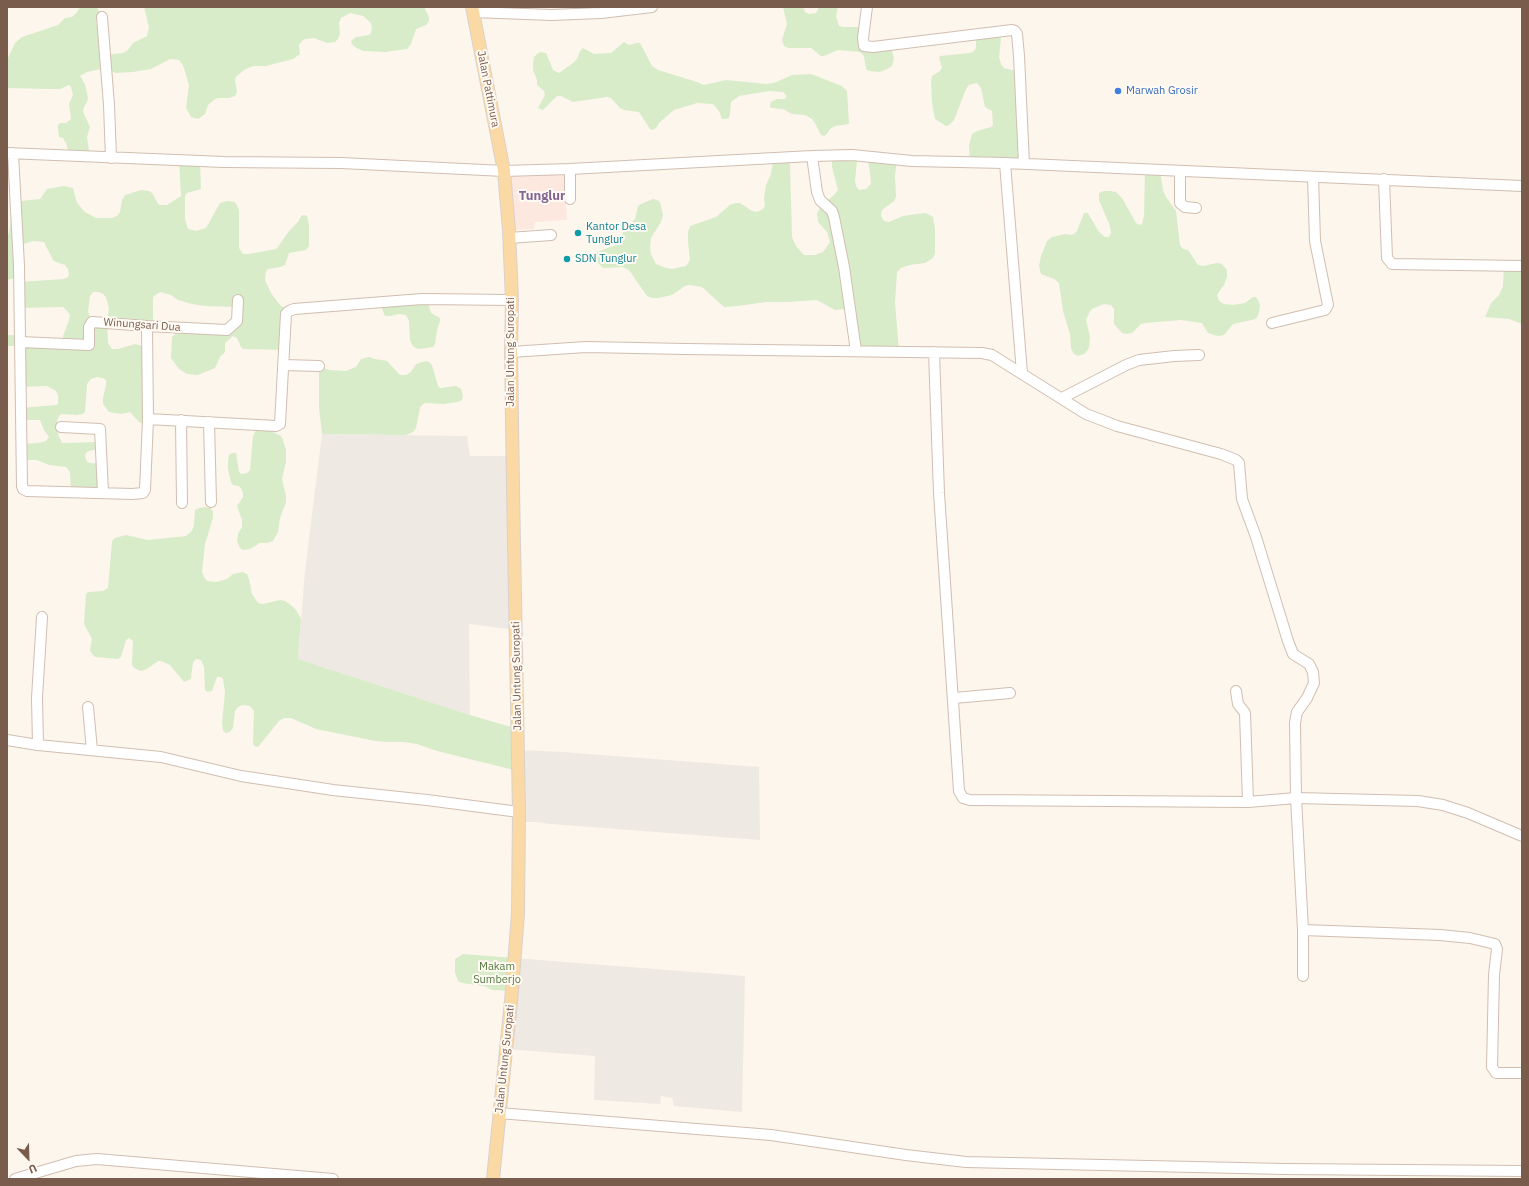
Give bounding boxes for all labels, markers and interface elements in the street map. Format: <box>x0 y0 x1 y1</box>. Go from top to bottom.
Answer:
street label: Jalan Pattimura <box>474 50 502 128</box>
place label: Marwah Grosir <box>1126 84 1198 98</box>
marker: Marwah Grosir <box>1113 86 1123 96</box>
district label: Tunglur <box>519 188 565 204</box>
place label: Kantor Desa Tunglur <box>586 220 646 246</box>
marker: Kantor Desa Tunglur <box>573 228 583 238</box>
place label: SDN Tunglur <box>575 252 636 266</box>
marker: SDN Tunglur <box>562 254 572 264</box>
street label: Jalan Untung Suropati <box>504 297 518 407</box>
street label: Winungsari Dua <box>103 316 181 334</box>
street label: Jalan Untung Suropati <box>509 621 525 731</box>
park label: Makam Sumberjo <box>473 960 521 986</box>
street label: Jalan Untung Suropati <box>493 1004 517 1114</box>
north arrow <box>8 1138 48 1178</box>
text: U <box>26 1161 39 1177</box>

